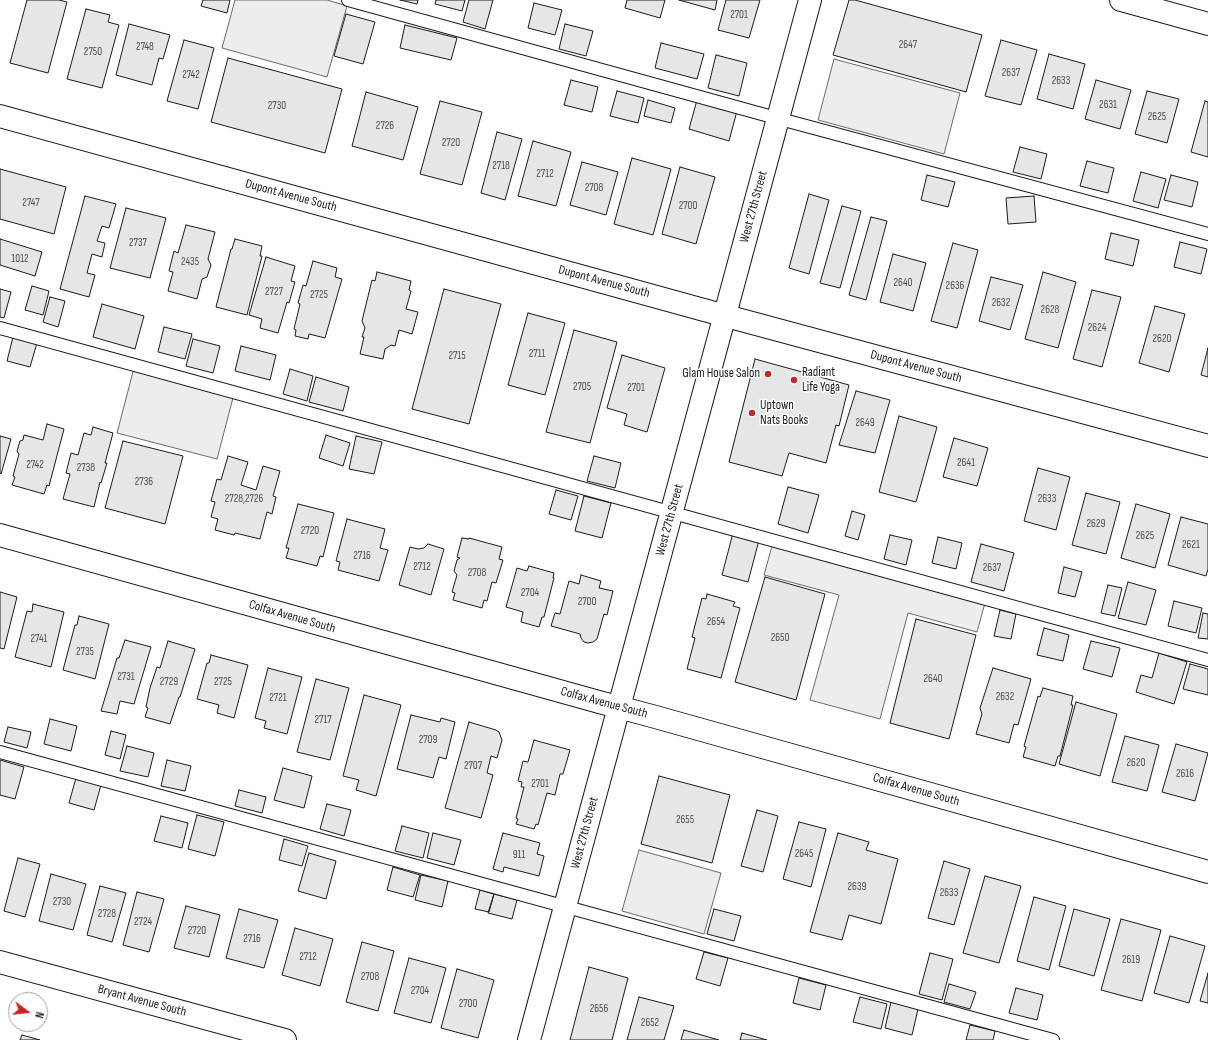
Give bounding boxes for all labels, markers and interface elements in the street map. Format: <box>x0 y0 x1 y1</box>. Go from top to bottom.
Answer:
house number: 2701 <box>730 8 748 22</box>
house number: 2647 <box>899 38 917 52</box>
house number: 2748 <box>136 40 154 54</box>
house number: 2750 <box>84 45 102 59</box>
house number: 2637 <box>1002 66 1020 80</box>
house number: 2742 <box>182 68 200 82</box>
house number: 2633 <box>1052 74 1070 88</box>
house number: 2631 <box>1099 98 1117 112</box>
house number: 2730 <box>268 99 286 113</box>
house number: 2625 <box>1148 110 1166 124</box>
house number: 2726 <box>376 119 394 133</box>
house number: 2720 <box>442 136 460 150</box>
house number: 2718 <box>492 159 510 173</box>
house number: 2712 <box>536 167 554 181</box>
street label: West 27th Street <box>737 169 771 245</box>
street label: Dupont Avenue South <box>244 176 338 216</box>
house number: 2708 <box>585 181 603 195</box>
house number: 2747 <box>22 196 40 210</box>
house number: 2700 <box>679 199 697 213</box>
house number: 2737 <box>129 236 147 250</box>
house number: 1012 <box>11 252 29 266</box>
house number: 2435 <box>181 255 199 269</box>
street label: Dupont Avenue South <box>557 262 651 302</box>
house number: 2640 <box>893 276 913 290</box>
house number: 2636 <box>946 279 964 293</box>
house number: 2727 <box>265 285 283 299</box>
house number: 2725 <box>310 288 328 302</box>
house number: 2632 <box>992 296 1010 310</box>
house number: 2628 <box>1041 303 1059 317</box>
house number: 2624 <box>1088 321 1106 335</box>
house number: 2620 <box>1153 332 1171 346</box>
house number: 2711 <box>529 347 545 361</box>
street label: Dupont Avenue South <box>869 347 963 387</box>
house number: 2715 <box>448 349 466 363</box>
place label: Radiant Life Yoga <box>802 365 840 396</box>
place label: Glam House Salon <box>682 366 760 382</box>
marker: Glam House Salon <box>763 369 773 379</box>
marker: Radiant Life Yoga <box>789 375 799 385</box>
house number: 2705 <box>573 380 591 394</box>
house number: 2701 <box>627 381 645 395</box>
place label: Uptown Nats Books <box>760 398 808 429</box>
marker: Uptown Nats Books <box>747 408 757 418</box>
house number: 2649 <box>855 416 875 430</box>
house number: 2641 <box>957 456 975 470</box>
house number: 2742 <box>26 458 44 472</box>
house number: 2738 <box>77 461 95 475</box>
house number: 2736 <box>135 475 153 489</box>
street label: West 27th Street <box>653 482 687 558</box>
house number: 2728,2726 <box>225 492 263 506</box>
house number: 2633 <box>1038 492 1056 506</box>
house number: 2629 <box>1087 517 1105 531</box>
house number: 2720 <box>301 524 319 538</box>
house number: 2625 <box>1136 529 1154 543</box>
house number: 2621 <box>1182 538 1200 552</box>
house number: 2716 <box>353 549 371 563</box>
house number: 2712 <box>413 560 431 574</box>
house number: 2637 <box>983 561 1001 575</box>
house number: 2708 <box>468 566 486 580</box>
house number: 2704 <box>521 586 539 600</box>
house number: 2700 <box>578 595 596 609</box>
street label: Colfax Avenue South <box>247 597 337 637</box>
house number: 2654 <box>707 615 725 629</box>
house number: 2650 <box>771 631 789 645</box>
house number: 2741 <box>31 632 47 646</box>
house number: 2735 <box>76 645 94 659</box>
house number: 2731 <box>117 670 135 684</box>
house number: 2640 <box>923 672 943 686</box>
house number: 2729 <box>160 675 178 689</box>
house number: 2725 <box>214 675 232 689</box>
street label: Colfax Avenue South <box>559 684 649 722</box>
house number: 2632 <box>996 690 1014 704</box>
house number: 2721 <box>269 691 287 705</box>
house number: 2717 <box>314 713 332 727</box>
house number: 2709 <box>419 733 437 747</box>
house number: 2620 <box>1127 756 1145 770</box>
house number: 2707 <box>464 759 482 773</box>
house number: 2616 <box>1176 767 1194 781</box>
street label: Colfax Avenue South <box>871 770 961 810</box>
house number: 2701 <box>531 777 549 791</box>
street label: West 27th Street <box>568 795 602 871</box>
house number: 2655 <box>676 813 694 827</box>
house number: 2645 <box>795 847 813 861</box>
house number: 911 <box>513 848 525 862</box>
house number: 2639 <box>848 880 866 894</box>
house number: 2633 <box>940 886 958 900</box>
house number: 2730 <box>53 895 71 909</box>
house number: 2728 <box>98 907 116 921</box>
house number: 2724 <box>134 915 152 929</box>
house number: 2720 <box>188 924 206 938</box>
house number: 2716 <box>243 932 261 946</box>
house number: 2712 <box>299 950 317 964</box>
house number: 2619 <box>1122 953 1140 967</box>
house number: 2708 <box>361 970 379 984</box>
street label: Bryant Avenue South <box>96 982 188 1020</box>
house number: 2704 <box>411 984 429 998</box>
north arrow <box>8 992 48 1032</box>
house number: 2700 <box>459 997 477 1011</box>
house number: 2656 <box>590 1002 608 1016</box>
text: N <box>32 1010 46 1019</box>
house number: 2652 <box>641 1016 659 1030</box>

